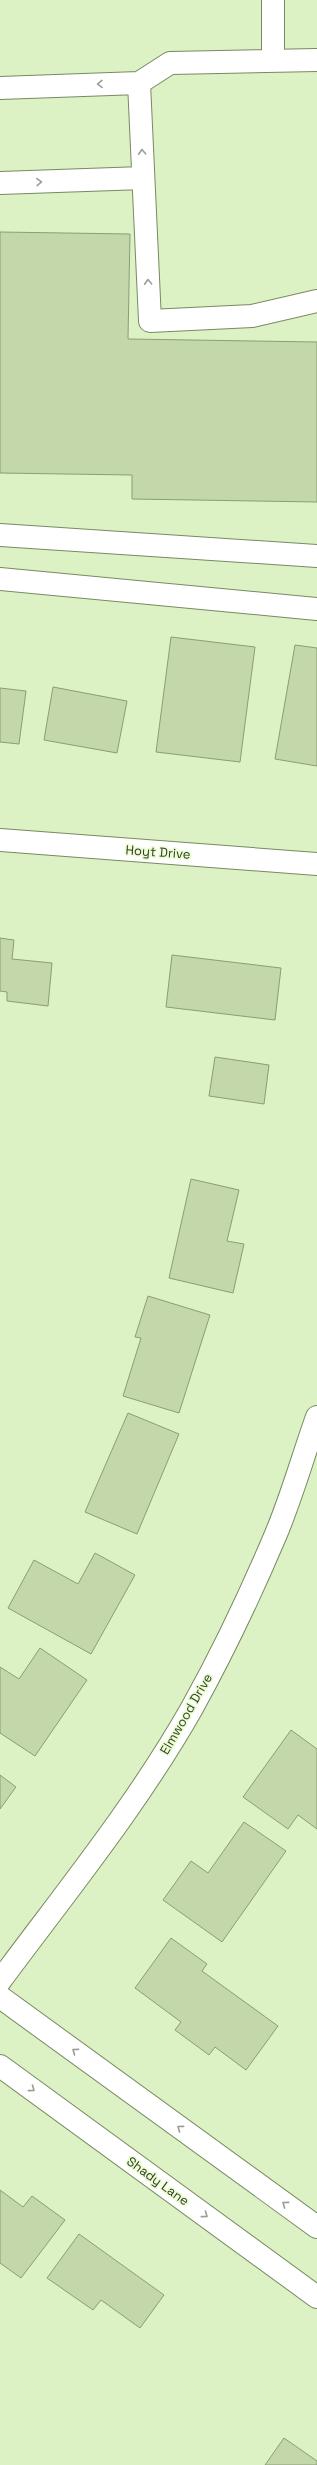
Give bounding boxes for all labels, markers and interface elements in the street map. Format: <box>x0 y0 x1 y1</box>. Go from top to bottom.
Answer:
one-way arrow <box>97 80 103 89</box>
one-way arrow <box>138 149 146 155</box>
one-way arrow <box>36 178 42 186</box>
one-way arrow <box>144 279 152 285</box>
street label: Hoyt Drive <box>125 841 191 863</box>
street label: Elmwood Drive <box>156 1670 216 1758</box>
one-way arrow <box>72 2048 79 2056</box>
one-way arrow <box>27 2084 34 2091</box>
one-way arrow <box>178 2125 185 2132</box>
street label: Shady Lane <box>123 2153 193 2209</box>
one-way arrow <box>283 2202 290 2209</box>
one-way arrow <box>200 2210 207 2217</box>

